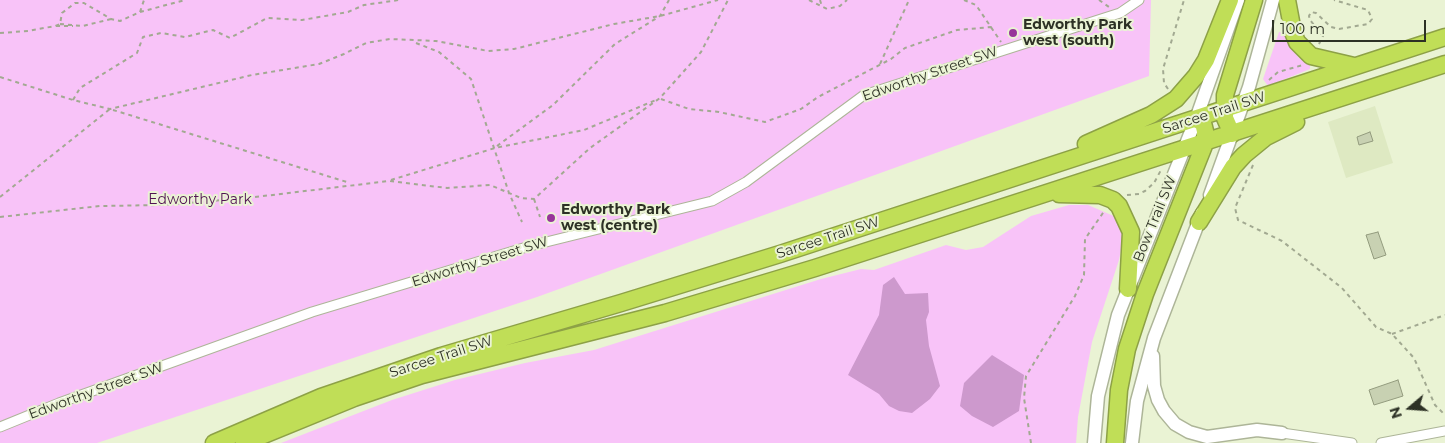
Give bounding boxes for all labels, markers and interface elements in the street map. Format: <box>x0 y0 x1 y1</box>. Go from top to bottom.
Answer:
scale bar <box>1275 10 1429 42</box>
place label: Edworthy Park west (south) <box>1023 17 1132 49</box>
text: 100 m <box>1280 19 1325 38</box>
marker: Edworthy Park west (south) <box>1007 27 1019 39</box>
street label: Edworthy Street SW <box>860 43 1000 105</box>
street label: Sarcee Trail SW <box>1160 88 1268 138</box>
street label: Bow Trail SW <box>1130 173 1180 265</box>
park label: Edworthy Park <box>148 192 252 208</box>
place label: Edworthy Park west (centre) <box>561 202 670 234</box>
marker: Edworthy Park west (centre) <box>545 212 557 224</box>
street label: Sarcee Trail SW <box>774 213 882 263</box>
street label: Edworthy Street SW <box>410 233 550 291</box>
street label: Sarcee Trail SW <box>387 332 495 382</box>
street label: Edworthy Street SW <box>27 359 165 423</box>
north arrow <box>1385 383 1435 433</box>
text: N <box>1385 404 1406 421</box>

